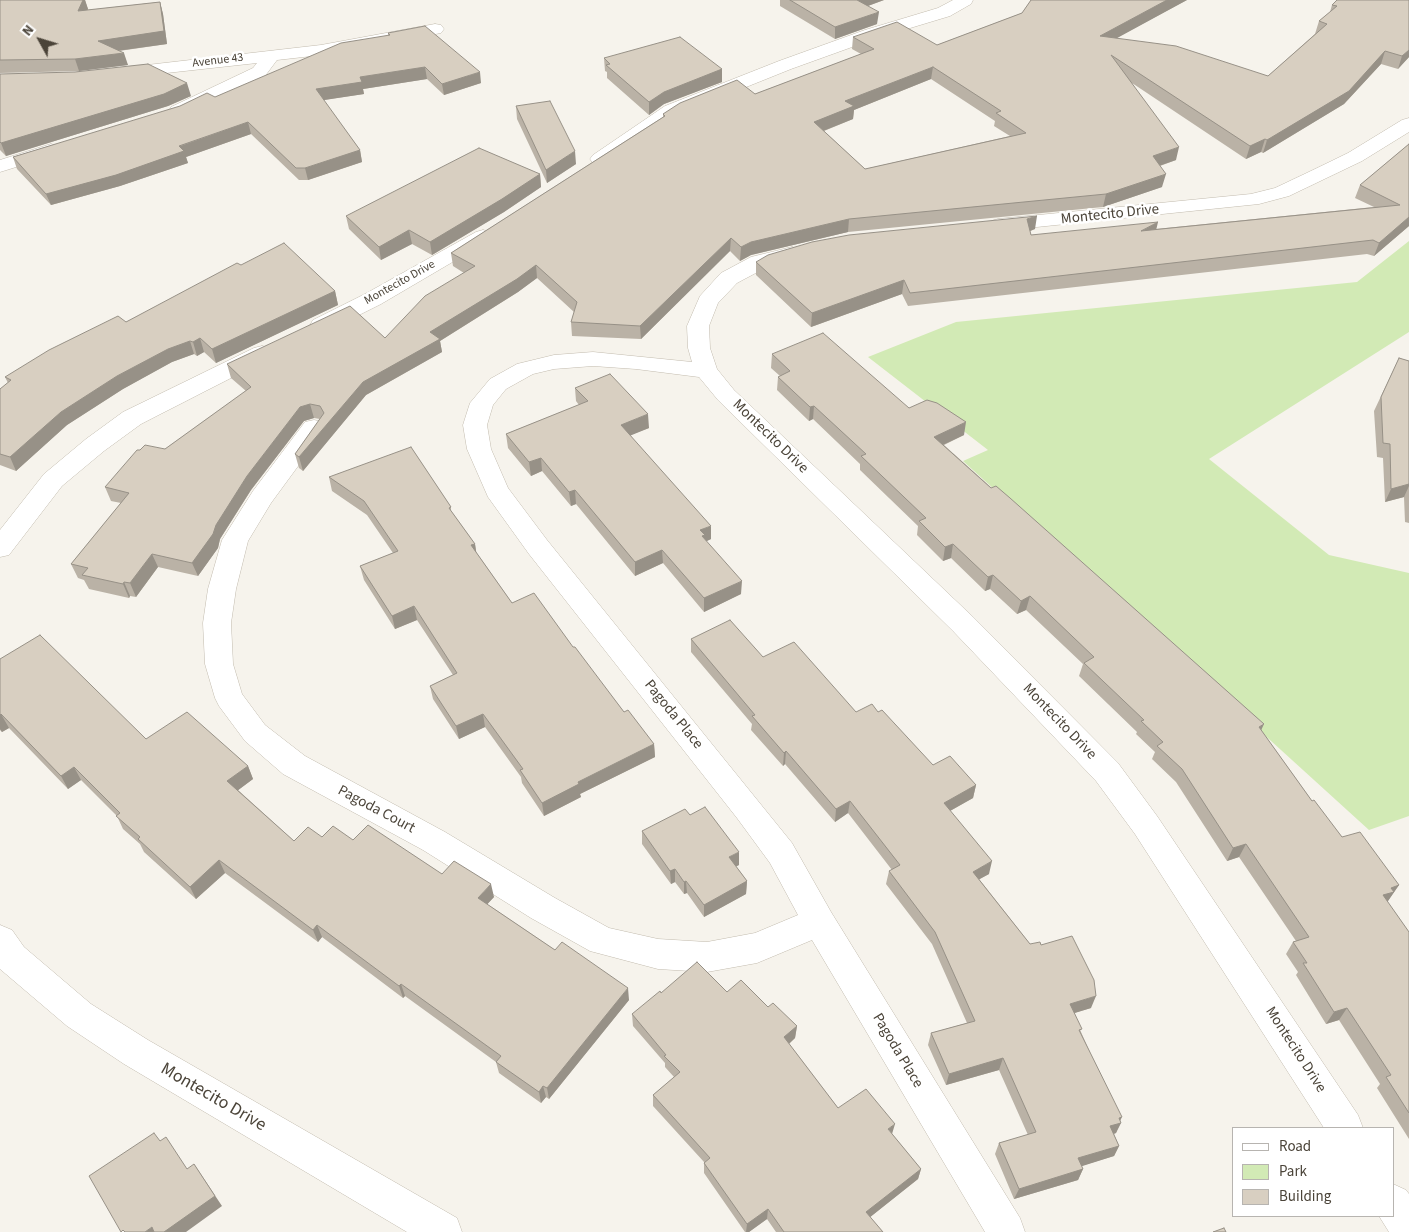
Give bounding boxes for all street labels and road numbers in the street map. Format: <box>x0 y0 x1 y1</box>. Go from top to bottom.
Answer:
street label: Avenue 43 <box>192 51 244 71</box>
street label: Montecito Drive <box>1060 201 1160 229</box>
street label: Montecito Drive <box>362 258 438 308</box>
street label: Montecito Drive <box>728 396 812 478</box>
street label: Pagoda Place <box>640 677 706 753</box>
street label: Montecito Drive <box>1018 680 1100 764</box>
street label: Pagoda Court <box>334 782 418 838</box>
street label: Montecito Drive <box>1261 1004 1329 1096</box>
street label: Pagoda Place <box>868 1011 926 1091</box>
street label: Montecito Drive <box>156 1059 270 1137</box>

